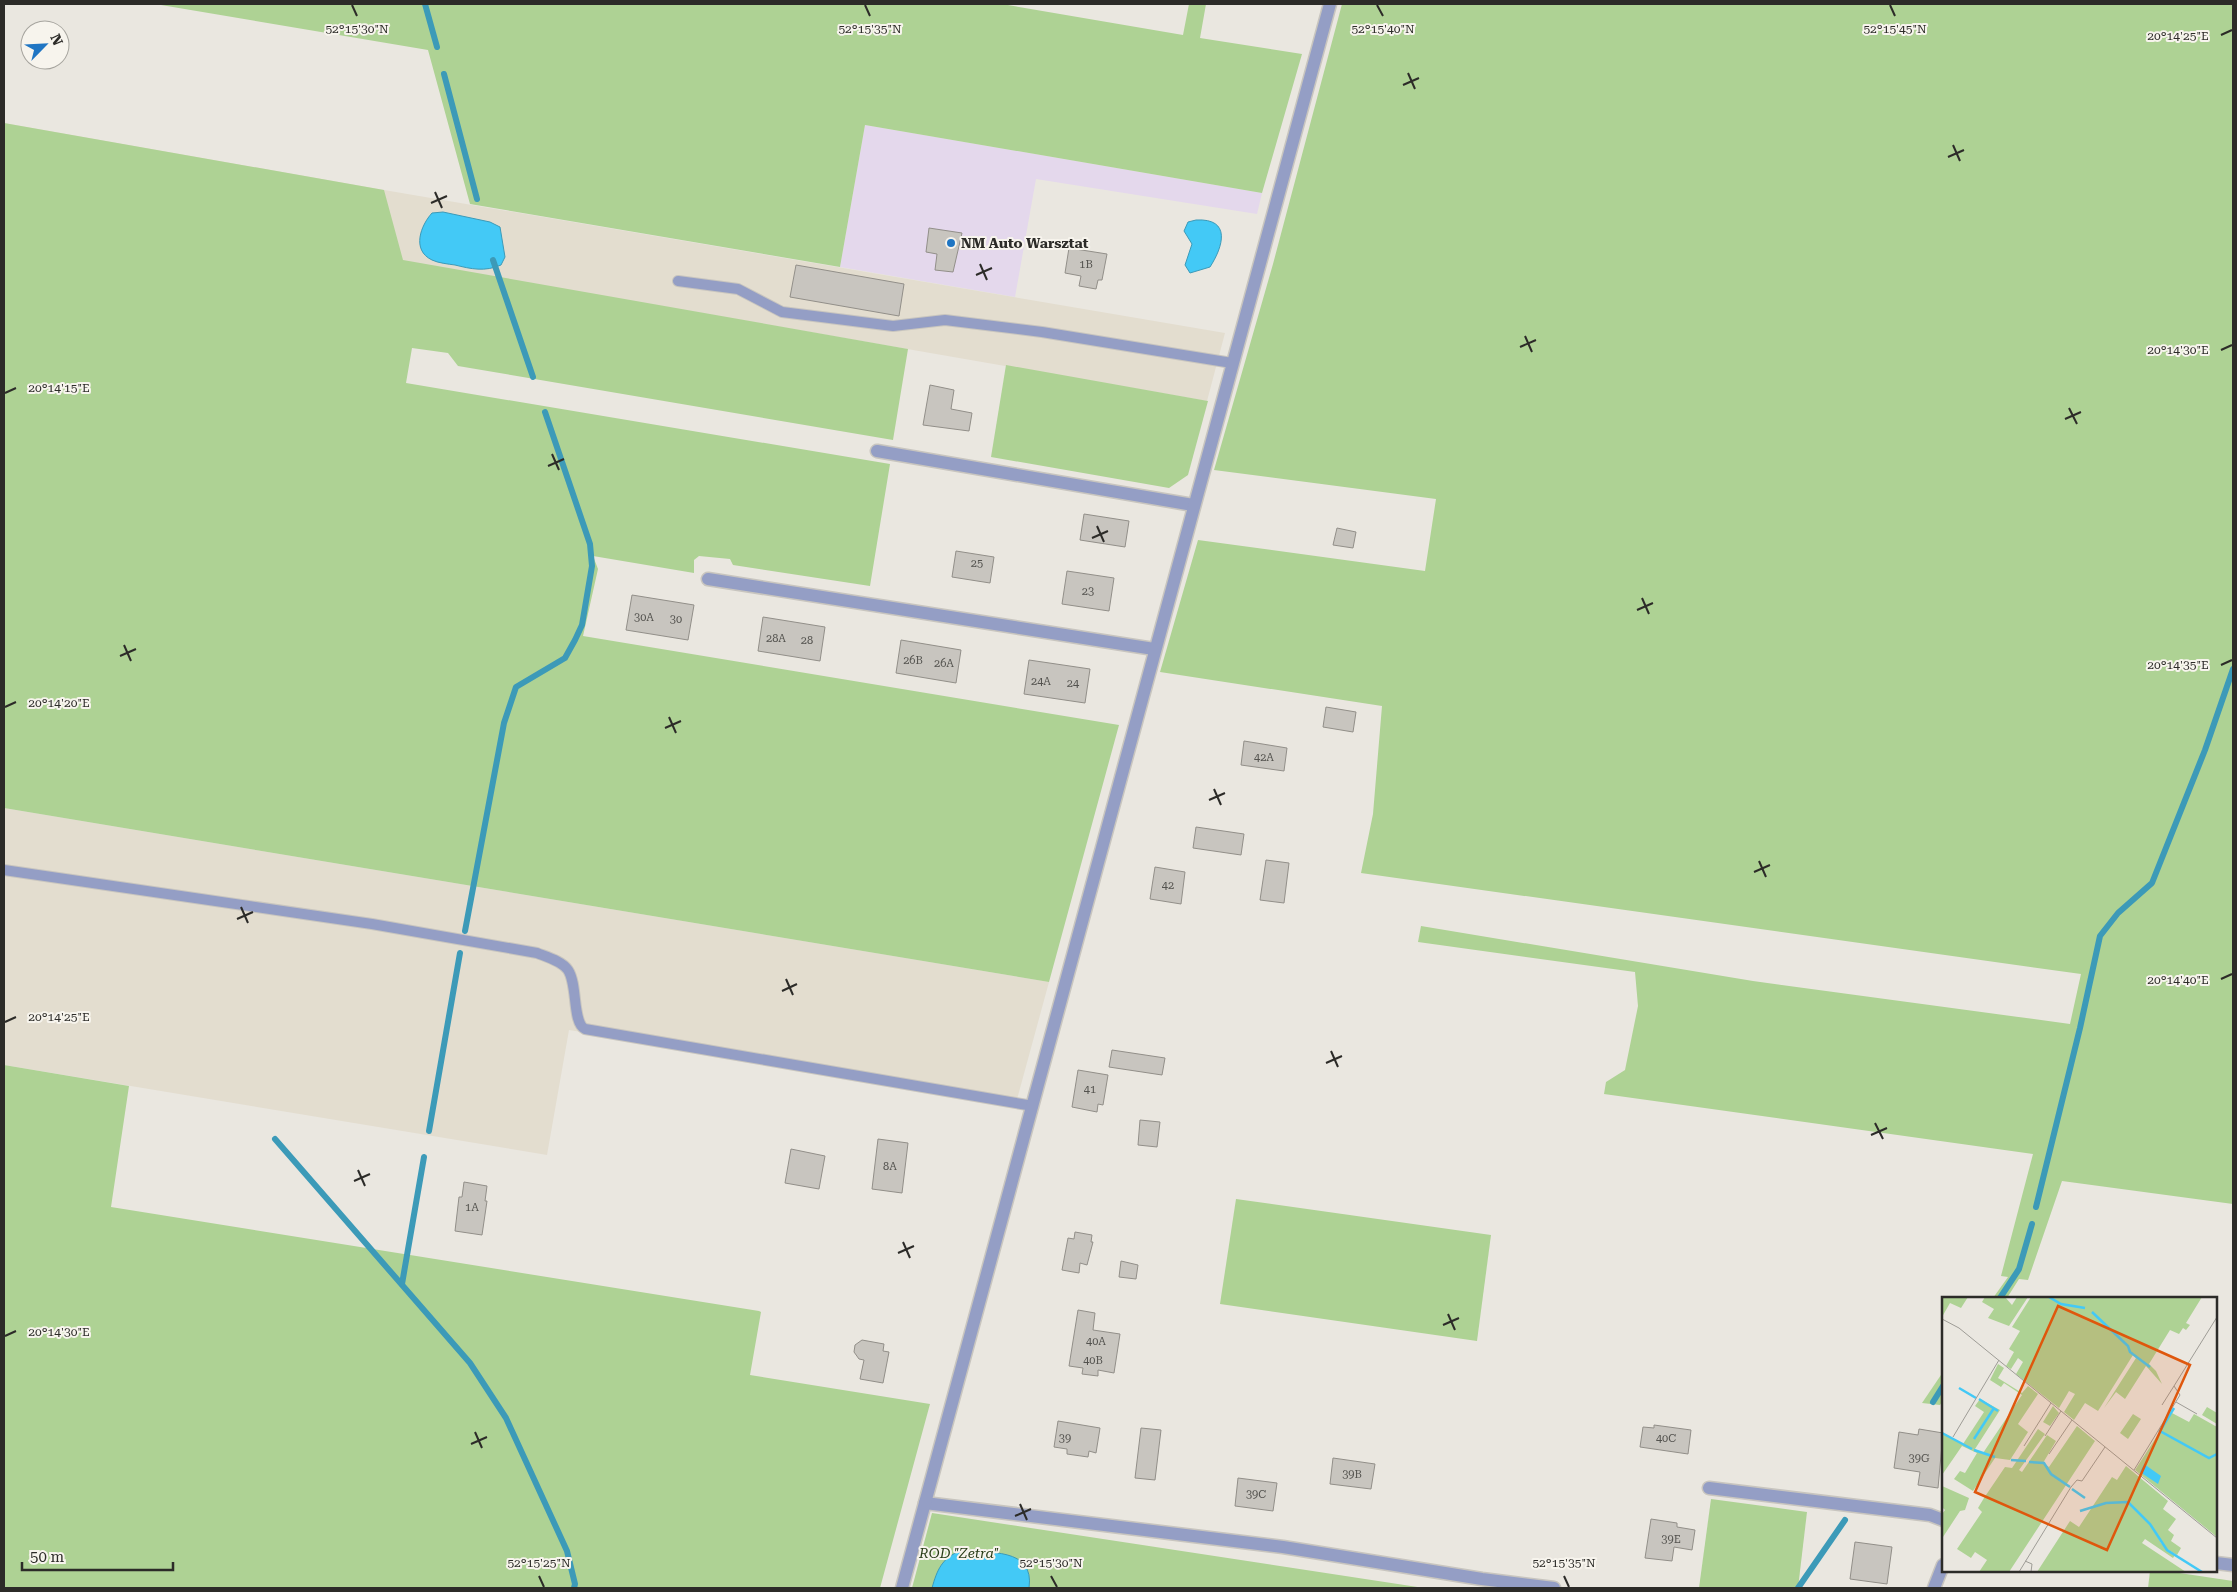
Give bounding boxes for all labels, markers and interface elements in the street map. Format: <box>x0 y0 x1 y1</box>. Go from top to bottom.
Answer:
north arrow <box>20 20 70 70</box>
text: 52°15'30"N <box>325 22 389 36</box>
text: 52°15'35"N <box>838 22 902 36</box>
text: 52°15'40"N <box>1351 22 1415 36</box>
text: 52°15'45"N <box>1863 22 1927 36</box>
text: 20°14'25"E <box>2147 29 2209 43</box>
text: N <box>47 32 66 48</box>
place label: NM Auto Warsztat <box>961 235 1089 251</box>
marker: NM Auto Warsztat <box>945 237 957 249</box>
house number: 1B <box>1079 258 1093 271</box>
text: 20°14'30"E <box>2147 343 2209 357</box>
text: 20°14'15"E <box>28 381 90 395</box>
house number: 25 <box>971 557 983 570</box>
house number: 23 <box>1082 585 1094 598</box>
house number: 30A <box>634 611 654 624</box>
house number: 30 <box>670 613 682 626</box>
house number: 28A <box>766 632 786 645</box>
house number: 28 <box>801 634 813 647</box>
house number: 26B <box>903 654 923 667</box>
house number: 26A <box>934 657 954 670</box>
text: 20°14'35"E <box>2147 658 2209 672</box>
house number: 24A <box>1031 675 1051 688</box>
house number: 24 <box>1067 677 1080 690</box>
text: 20°14'20"E <box>28 696 90 710</box>
house number: 42A <box>1254 751 1274 764</box>
house number: 42 <box>1162 879 1174 892</box>
text: 20°14'40"E <box>2147 973 2209 987</box>
text: 20°14'25"E <box>28 1010 90 1024</box>
house number: 41 <box>1084 1083 1096 1096</box>
house number: 8A <box>883 1160 897 1173</box>
house number: 1A <box>465 1201 479 1214</box>
inset map <box>1942 1297 2217 1572</box>
text: 20°14'30"E <box>28 1325 90 1339</box>
house number: 40A <box>1086 1335 1106 1348</box>
house number: 40B <box>1083 1354 1103 1367</box>
house number: 39 <box>1059 1432 1071 1445</box>
house number: 40C <box>1656 1432 1676 1445</box>
house number: 39G <box>1909 1452 1930 1465</box>
house number: 39B <box>1342 1468 1362 1481</box>
house number: 39C <box>1246 1488 1266 1501</box>
house number: 39E <box>1661 1533 1681 1546</box>
scale bar <box>22 1540 174 1572</box>
park label: ROD "Zetra" <box>918 1545 999 1561</box>
text: 50 m <box>30 1548 65 1566</box>
text: 52°15'25"N <box>507 1556 571 1570</box>
text: 52°15'30"N <box>1019 1556 1083 1570</box>
text: 52°15'35"N <box>1532 1556 1596 1570</box>

